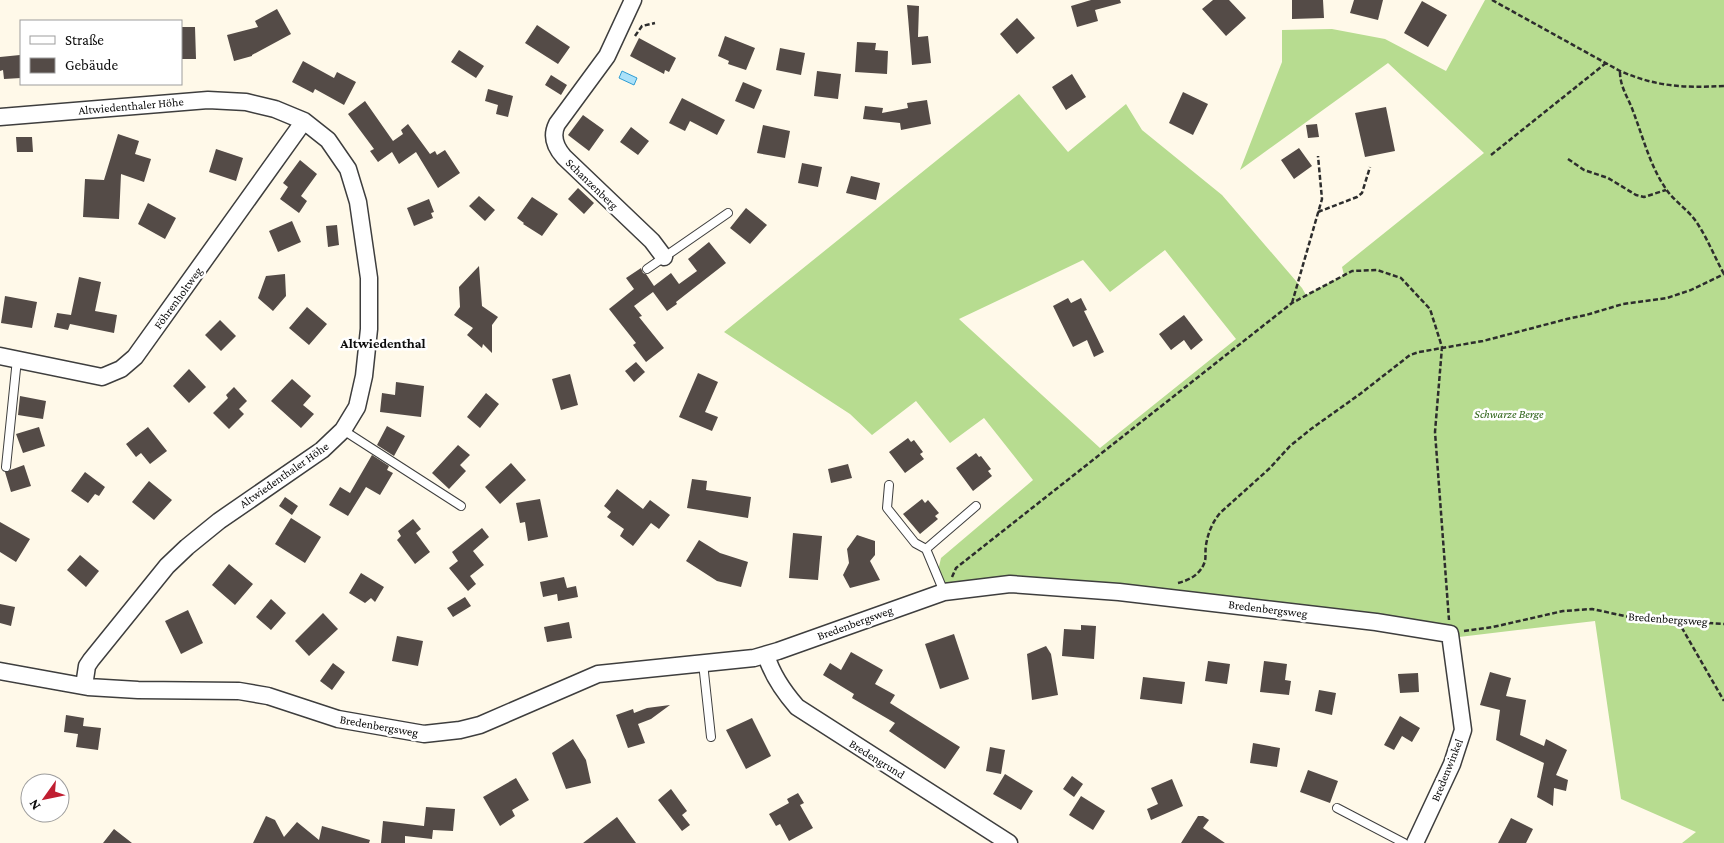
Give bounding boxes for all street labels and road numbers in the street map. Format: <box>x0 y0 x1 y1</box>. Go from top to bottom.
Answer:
street label: Altwiedenthaler Höhe <box>78 94 184 118</box>
street label: Schanzenberg <box>563 156 621 212</box>
street label: Föhrenholtweg <box>151 264 205 332</box>
street label: Altwiedenthaler Höhe <box>237 439 331 511</box>
street label: Bredenbergsweg <box>1228 597 1309 621</box>
street label: Bredenbergsweg <box>815 603 895 643</box>
street label: Bredenbergsweg <box>1628 609 1708 629</box>
street label: Bredenbergsweg <box>339 712 420 740</box>
street label: Bredengrund <box>847 736 908 782</box>
street label: Bredenwinkel <box>1428 737 1466 803</box>

